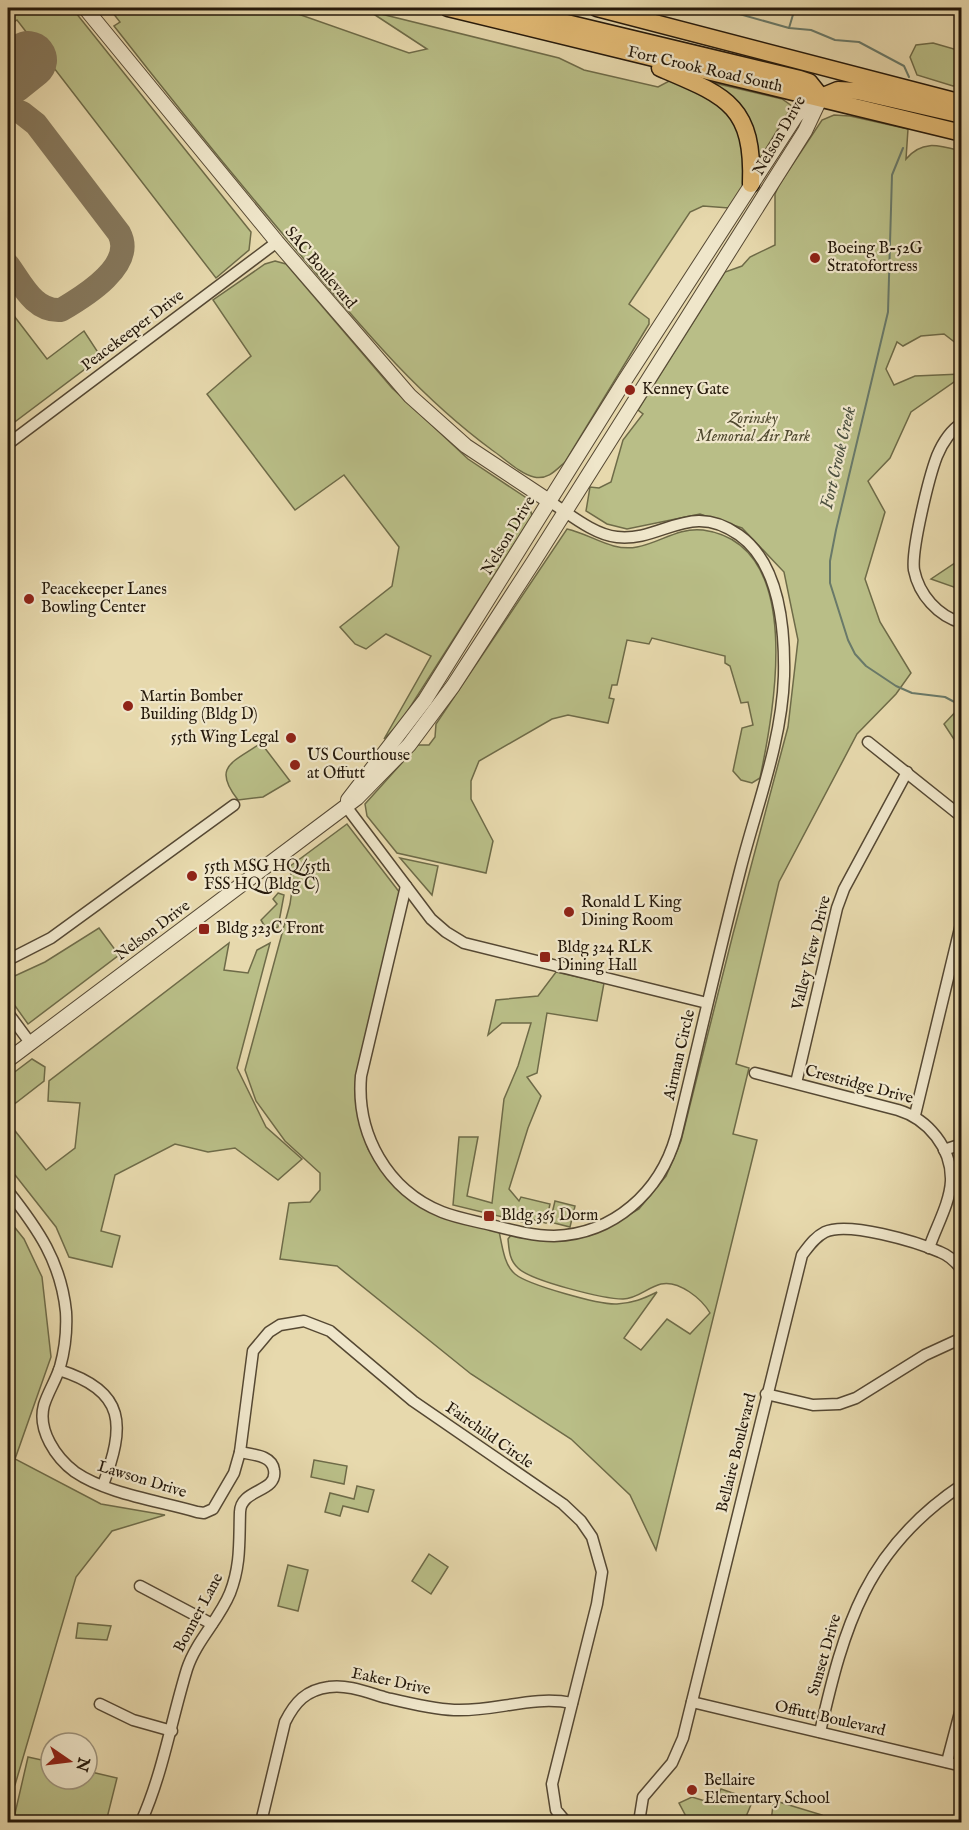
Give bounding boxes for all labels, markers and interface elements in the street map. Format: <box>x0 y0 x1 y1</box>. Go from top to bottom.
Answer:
street label: Fort Crook Road South <box>625 42 785 98</box>
street label: Nelson Drive <box>749 93 811 179</box>
street label: SAC Boulevard <box>280 223 360 314</box>
place label: Boeing B-52G Stratofortress <box>827 239 923 277</box>
marker: Boeing B-52G Stratofortress <box>808 251 822 265</box>
street label: Peacekeeper Drive <box>78 286 188 376</box>
place label: Kenney Gate <box>642 380 729 400</box>
marker: Kenney Gate <box>623 383 637 397</box>
water label: Fort Crook Creek <box>816 404 862 512</box>
park label: Zorinsky Memorial Air Park <box>696 409 811 447</box>
street label: Nelson Drive <box>478 493 540 579</box>
place label: Peacekeeper Lanes Bowling Center <box>41 580 167 618</box>
marker: Peacekeeper Lanes Bowling Center <box>22 592 36 606</box>
place label: Martin Bomber Building (Bldg D) <box>140 687 258 725</box>
marker: Martin Bomber Building (Bldg D) <box>121 699 135 713</box>
place label: 55th Wing Legal <box>171 728 280 748</box>
marker: 55th Wing Legal <box>284 731 298 745</box>
place label: US Courthouse at Offutt <box>307 746 410 784</box>
marker: US Courthouse at Offutt <box>288 758 302 772</box>
place label: 55th MSG HQ/55th FSS HQ (Bldg C) <box>204 857 331 895</box>
marker: 55th MSG HQ/55th FSS HQ (Bldg C) <box>185 869 199 883</box>
place label: Ronald L King Dining Room <box>581 893 682 931</box>
street label: Valley View Drive <box>788 894 836 1013</box>
street label: Nelson Drive <box>112 896 194 966</box>
marker: Ronald L King Dining Room <box>562 905 576 919</box>
place label: Bldg 323C Front <box>216 919 325 939</box>
marker: Bldg 323C Front <box>197 922 211 936</box>
place label: Bldg 324 RLK Dining Hall <box>557 938 653 976</box>
marker: Bldg 324 RLK Dining Hall <box>538 950 552 964</box>
street label: Airman Circle <box>660 1008 700 1103</box>
street label: Crestridge Drive <box>803 1061 915 1109</box>
place label: Bldg 365 Dorm <box>501 1206 598 1226</box>
marker: Bldg 365 Dorm <box>482 1209 496 1223</box>
street label: Bellaire Boulevard <box>713 1391 762 1515</box>
street label: Fairchild Circle <box>441 1398 537 1474</box>
street label: Lawson Drive <box>95 1457 189 1503</box>
street label: Bonner Lane <box>170 1570 228 1656</box>
street label: Sunset Drive <box>804 1612 846 1698</box>
street label: Eaker Drive <box>350 1664 432 1700</box>
street label: Offutt Boulevard <box>773 1697 888 1742</box>
north arrow <box>39 1731 99 1791</box>
text: N <box>70 1754 93 1773</box>
place label: Bellaire Elementary School <box>704 1771 830 1809</box>
marker: Bellaire Elementary School <box>685 1783 699 1797</box>

